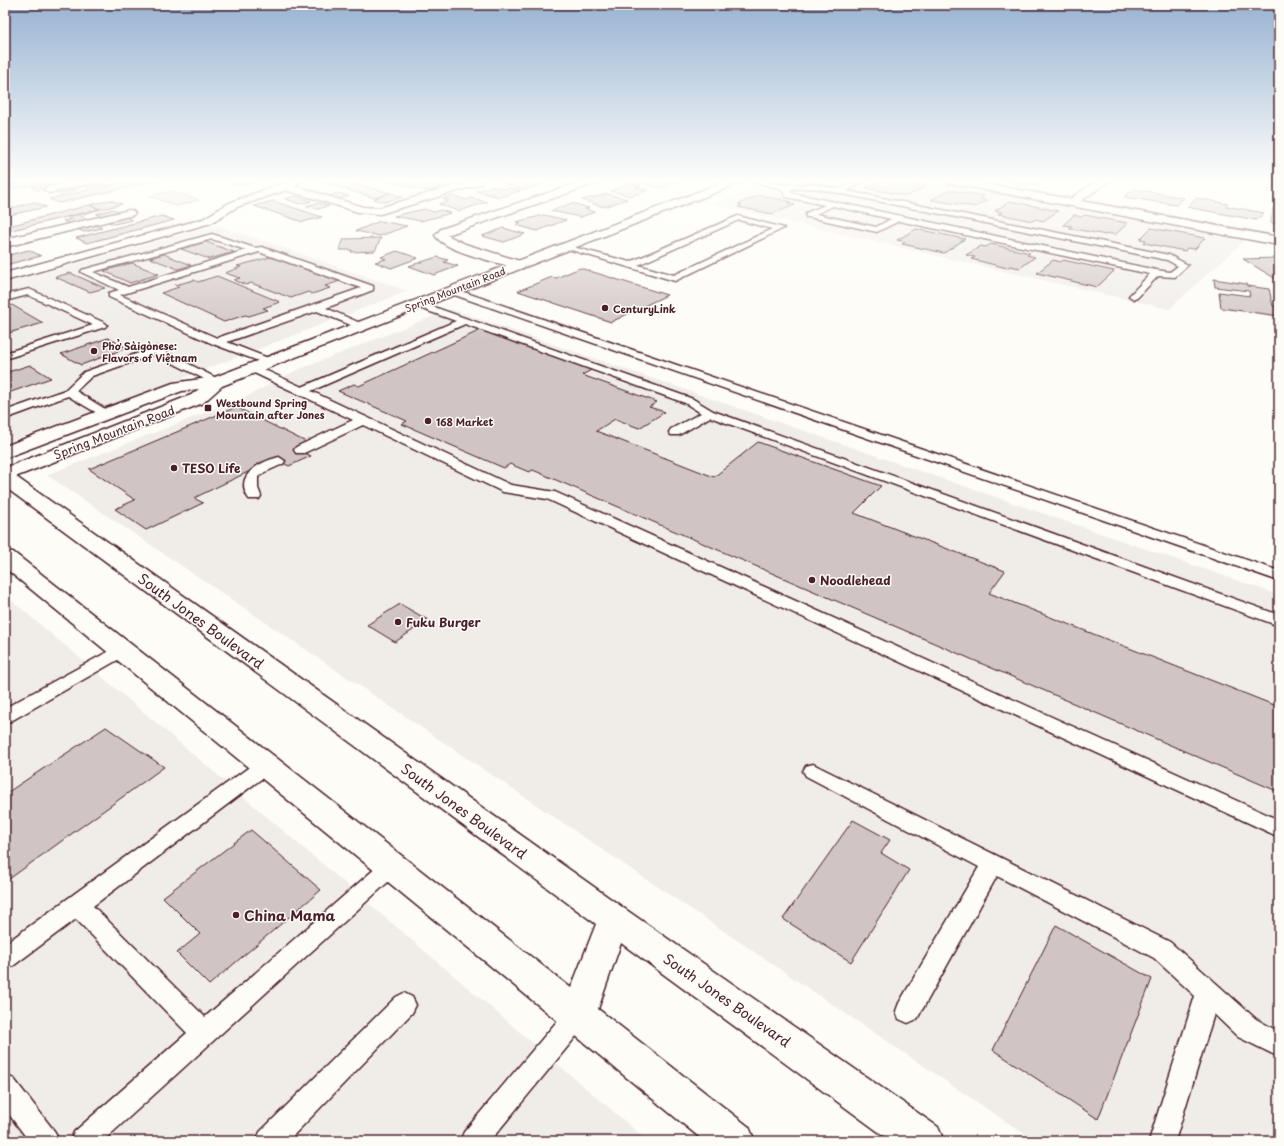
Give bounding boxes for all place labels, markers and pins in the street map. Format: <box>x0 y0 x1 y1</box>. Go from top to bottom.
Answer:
place label: CenturyLink <box>613 301 676 317</box>
marker: CenturyLink <box>600 303 610 313</box>
place label: Phở Sàigònese: Flavors of Việtnam <box>102 338 197 365</box>
marker: Phở Sàigònese: Flavors of Việtnam <box>89 346 99 356</box>
place label: Westbound Spring Mountain after Jones <box>216 395 325 422</box>
marker: Westbound Spring Mountain after Jones <box>203 403 213 413</box>
place label: 168 Market <box>436 414 494 429</box>
marker: 168 Market <box>423 416 433 426</box>
place label: TESO Life <box>182 459 241 477</box>
marker: TESO Life <box>169 463 179 473</box>
place label: Noodlehead <box>820 571 891 589</box>
marker: Noodlehead <box>807 575 817 585</box>
place label: Fuku Burger <box>406 613 482 631</box>
marker: Fuku Burger <box>393 617 403 627</box>
place label: China Mama <box>244 905 335 926</box>
marker: China Mama <box>231 910 241 920</box>

